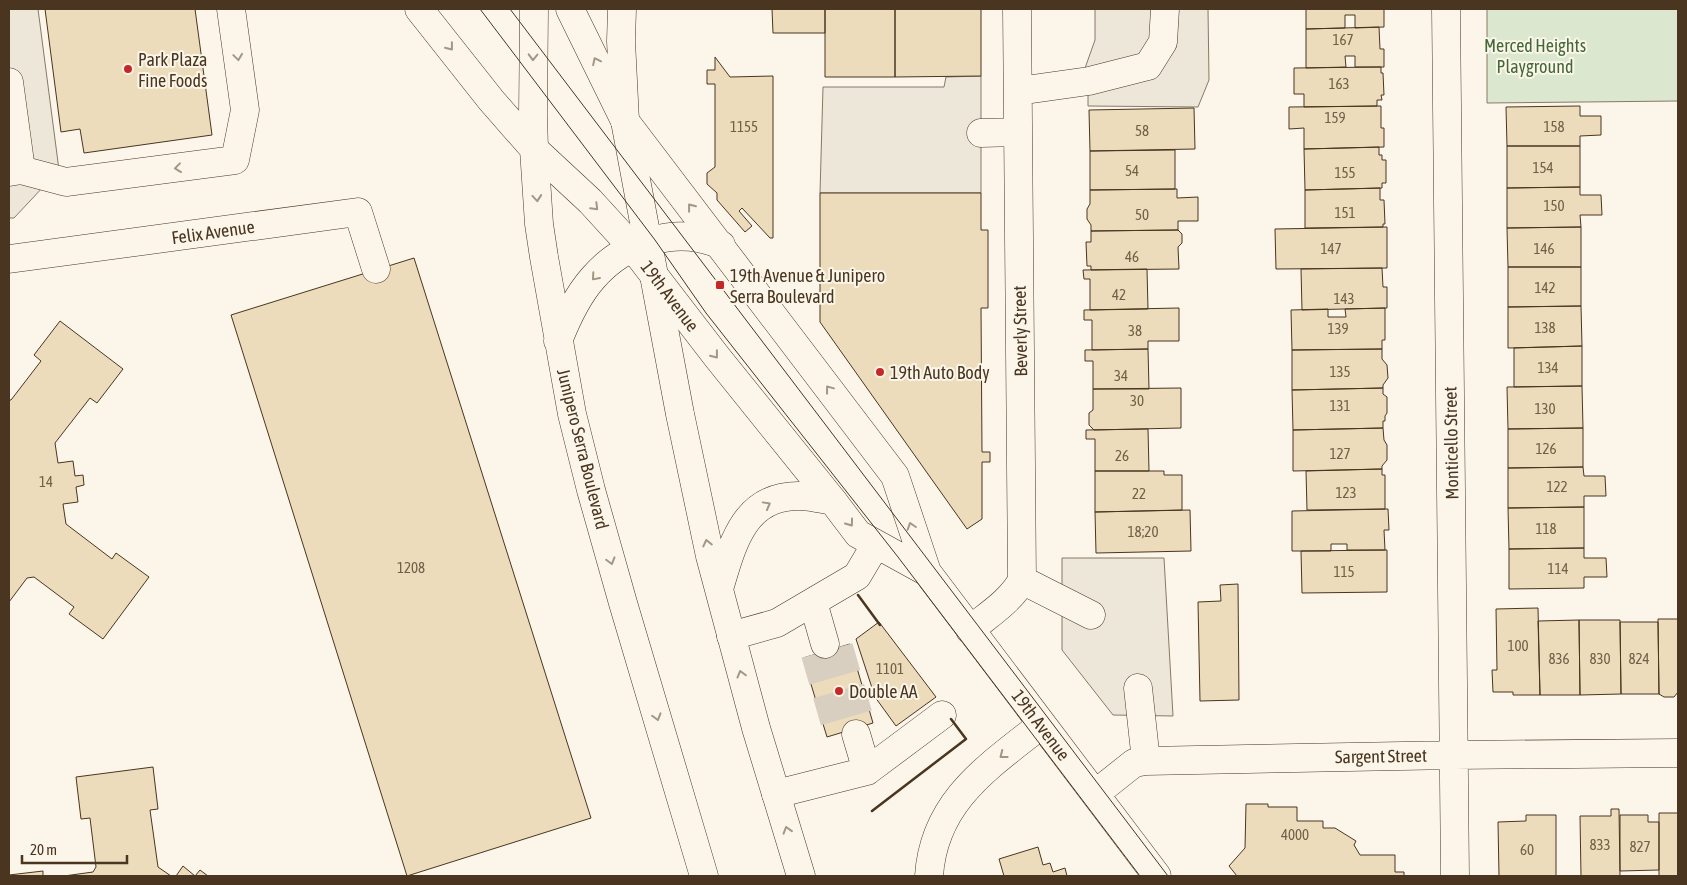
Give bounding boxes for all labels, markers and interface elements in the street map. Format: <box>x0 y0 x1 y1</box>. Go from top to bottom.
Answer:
house number: 167 <box>1332 31 1354 48</box>
park label: Merced Heights Playground <box>1484 35 1586 77</box>
one-way arrow <box>444 41 452 50</box>
place label: Park Plaza Fine Foods <box>138 49 207 91</box>
one-way arrow <box>232 53 243 61</box>
one-way arrow <box>528 54 538 62</box>
one-way arrow <box>592 57 602 66</box>
marker: Park Plaza Fine Foods <box>122 63 134 75</box>
house number: 163 <box>1328 75 1350 92</box>
house number: 159 <box>1324 109 1346 126</box>
house number: 1155 <box>730 118 758 135</box>
house number: 158 <box>1543 118 1565 135</box>
house number: 58 <box>1135 122 1149 139</box>
house number: 154 <box>1532 159 1554 176</box>
one-way arrow <box>174 162 182 173</box>
house number: 54 <box>1125 162 1139 179</box>
house number: 155 <box>1334 164 1356 181</box>
one-way arrow <box>531 194 542 202</box>
house number: 150 <box>1543 197 1565 214</box>
one-way arrow <box>589 201 598 210</box>
one-way arrow <box>688 203 697 212</box>
house number: 151 <box>1334 204 1356 221</box>
house number: 50 <box>1135 206 1149 223</box>
street label: Felix Avenue <box>170 216 256 248</box>
house number: 147 <box>1320 240 1342 257</box>
house number: 146 <box>1533 240 1555 257</box>
house number: 46 <box>1125 248 1139 265</box>
street label: 19th Avenue <box>637 256 703 336</box>
place label: 19th Avenue & Junipero Serra Boulevard <box>730 265 885 307</box>
one-way arrow <box>591 271 600 280</box>
marker: 19th Avenue & Junipero Serra Boulevard <box>714 279 726 291</box>
house number: 142 <box>1534 279 1556 296</box>
street label: Beverly Street <box>1009 285 1031 377</box>
house number: 42 <box>1112 286 1126 303</box>
house number: 143 <box>1333 290 1355 307</box>
house number: 138 <box>1534 319 1556 336</box>
house number: 139 <box>1327 320 1349 337</box>
house number: 38 <box>1128 322 1142 339</box>
one-way arrow <box>710 349 718 358</box>
house number: 134 <box>1537 359 1559 376</box>
place label: 19th Auto Body <box>890 362 990 383</box>
house number: 135 <box>1329 363 1351 380</box>
marker: 19th Auto Body <box>874 366 886 378</box>
street label: Junipero Serra Boulevard <box>553 367 613 531</box>
house number: 34 <box>1114 367 1128 384</box>
one-way arrow <box>826 386 834 395</box>
street label: Monticello Street <box>1440 386 1462 500</box>
house number: 30 <box>1130 392 1144 409</box>
house number: 131 <box>1329 397 1351 414</box>
house number: 130 <box>1534 400 1556 417</box>
house number: 126 <box>1535 440 1557 457</box>
house number: 127 <box>1329 445 1351 462</box>
house number: 26 <box>1115 447 1129 464</box>
house number: 14 <box>39 473 53 490</box>
house number: 122 <box>1546 478 1568 495</box>
house number: 123 <box>1335 484 1357 501</box>
house number: 22 <box>1132 485 1146 502</box>
one-way arrow <box>761 501 770 511</box>
one-way arrow <box>844 517 852 526</box>
house number: 118 <box>1535 520 1557 537</box>
one-way arrow <box>907 523 917 531</box>
house number: 18;20 <box>1128 523 1158 540</box>
one-way arrow <box>702 538 713 547</box>
one-way arrow <box>606 556 616 564</box>
house number: 1208 <box>397 559 425 576</box>
house number: 114 <box>1547 560 1569 577</box>
house number: 115 <box>1333 563 1355 580</box>
house number: 100 <box>1507 637 1529 654</box>
house number: 836 <box>1548 650 1570 667</box>
house number: 830 <box>1589 650 1611 667</box>
house number: 824 <box>1628 650 1650 667</box>
house number: 1101 <box>876 660 904 677</box>
one-way arrow <box>736 670 746 678</box>
place label: Double AA <box>849 681 918 702</box>
marker: Double AA <box>833 685 845 697</box>
street label: 19th Avenue <box>1008 685 1074 765</box>
one-way arrow <box>651 712 662 721</box>
street label: Sargent Street <box>1335 745 1427 767</box>
one-way arrow <box>1000 749 1009 757</box>
one-way arrow <box>782 826 792 834</box>
house number: 4000 <box>1281 826 1309 843</box>
scale bar <box>22 832 128 864</box>
house number: 833 <box>1589 836 1611 853</box>
house number: 827 <box>1629 838 1651 855</box>
text: 20 m <box>30 841 57 858</box>
house number: 60 <box>1520 841 1534 858</box>

